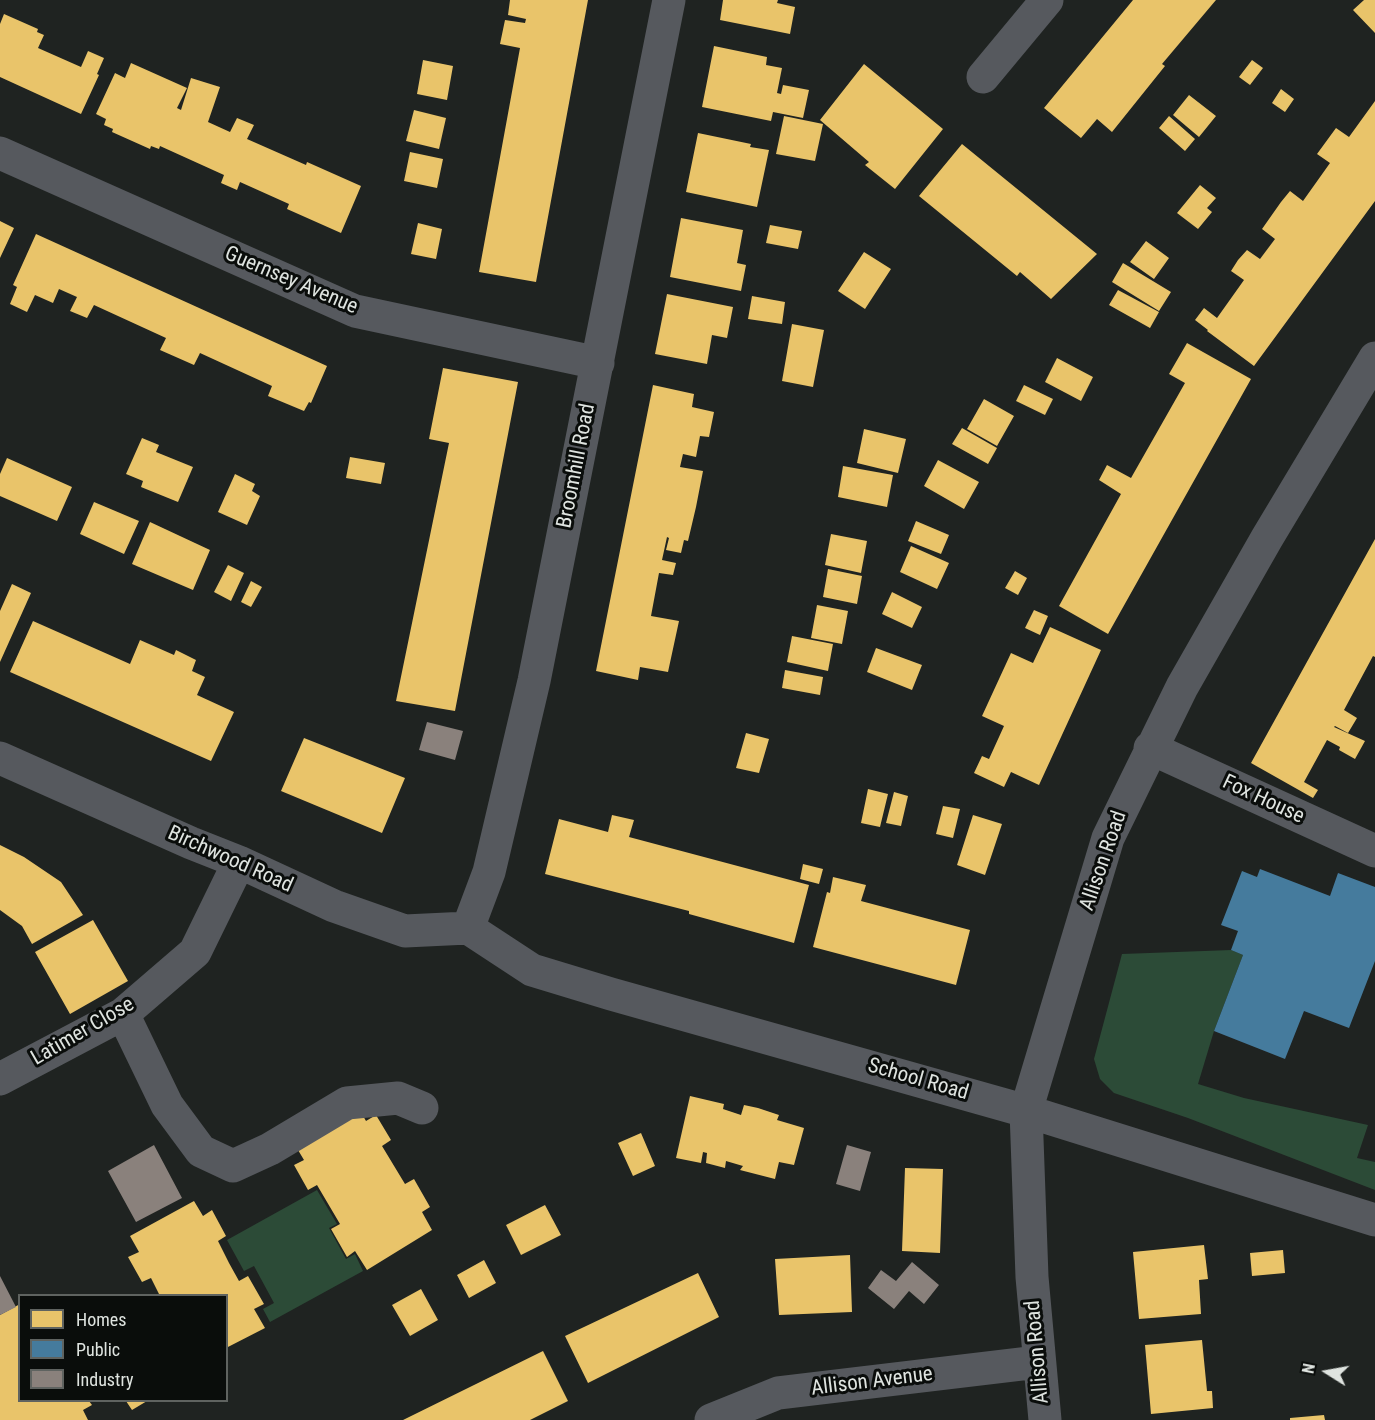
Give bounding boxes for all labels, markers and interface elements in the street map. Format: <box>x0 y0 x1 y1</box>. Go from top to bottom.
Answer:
street label: Guernsey Avenue <box>221 242 361 320</box>
street label: Broomhill Road <box>553 402 601 530</box>
street label: Fox House <box>1218 770 1308 830</box>
street label: Allison Road <box>1075 808 1133 914</box>
street label: Birchwood Road <box>163 821 297 899</box>
street label: Latimer Close <box>27 992 139 1072</box>
street label: School Road <box>865 1054 971 1106</box>
legend <box>18 1294 228 1402</box>
street label: Allison Road <box>1021 1299 1055 1405</box>
text: Homes <box>76 1309 126 1330</box>
text: Public <box>76 1339 120 1360</box>
north arrow <box>1297 1342 1357 1402</box>
street label: Allison Avenue <box>810 1362 934 1402</box>
text: N <box>1299 1362 1319 1375</box>
text: Industry <box>76 1369 134 1390</box>

